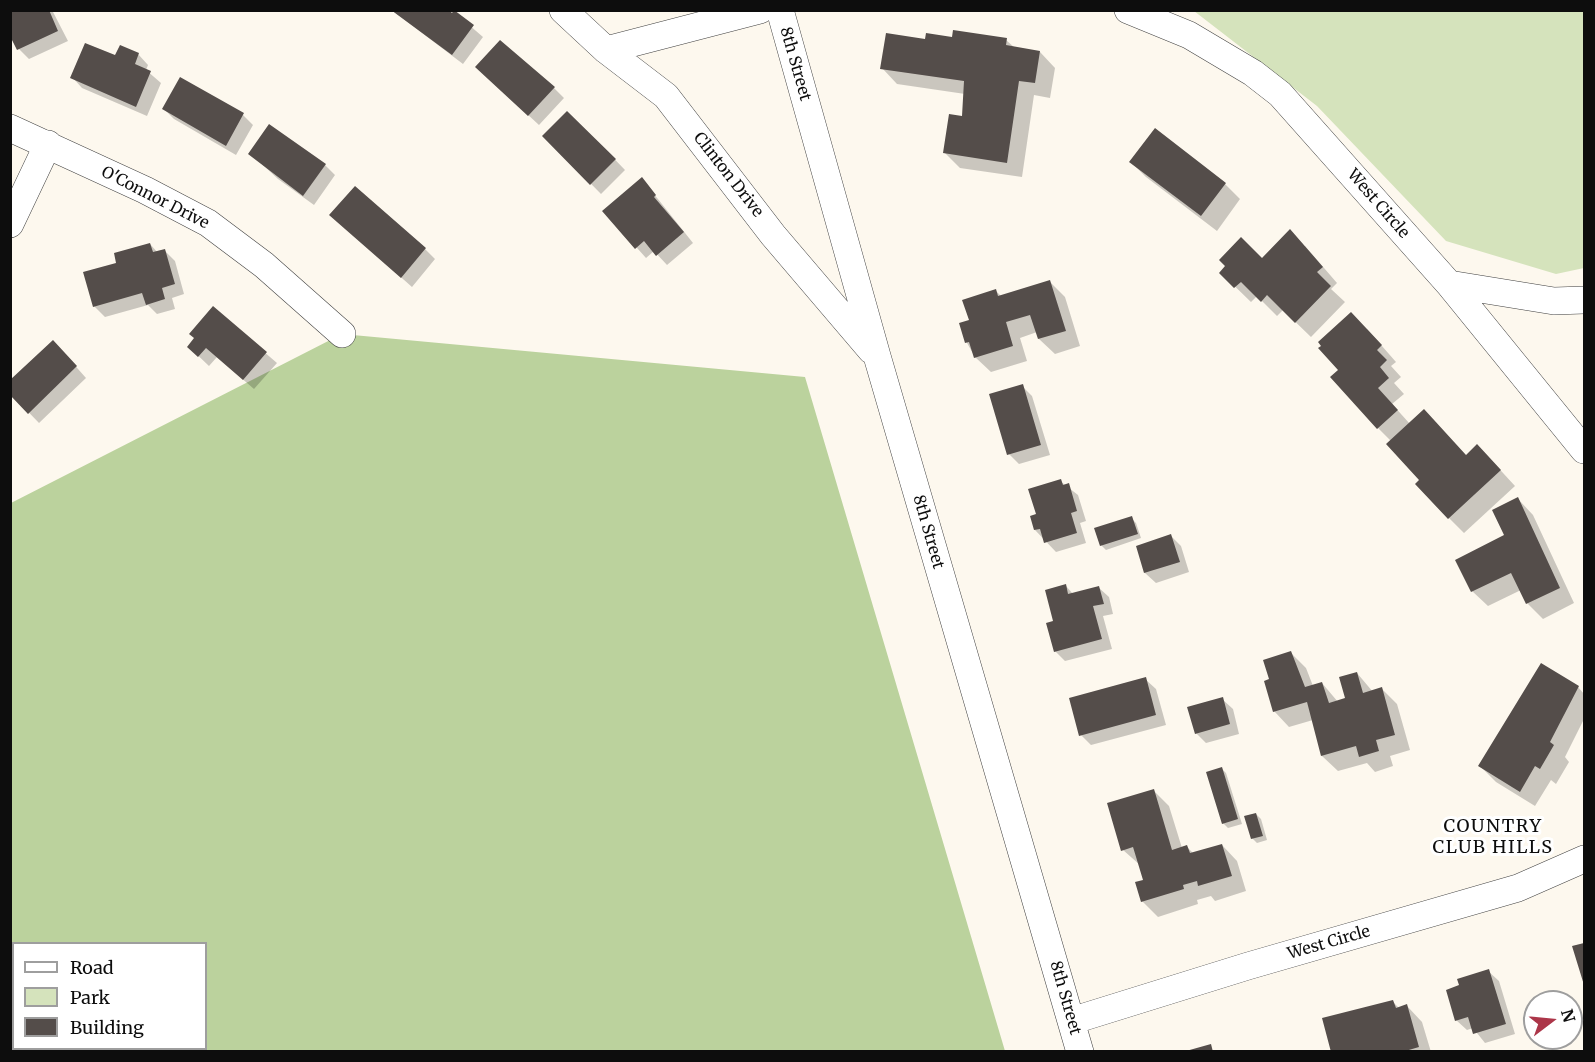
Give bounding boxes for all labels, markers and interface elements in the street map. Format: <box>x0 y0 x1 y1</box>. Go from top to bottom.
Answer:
street label: 8th Street <box>775 25 815 103</box>
street label: Clinton Drive <box>689 129 767 221</box>
street label: O'Connor Drive <box>98 163 212 233</box>
street label: West Circle <box>1343 166 1413 242</box>
street label: 8th Street <box>908 493 948 571</box>
district label: COUNTRY CLUB HILLS <box>1432 816 1554 858</box>
street label: West Circle <box>1285 922 1373 964</box>
legend <box>12 942 207 1050</box>
text: Road <box>70 956 114 979</box>
street label: 8th Street <box>1045 959 1085 1037</box>
text: Park <box>70 986 110 1009</box>
north arrow <box>1523 990 1583 1050</box>
text: N <box>1557 1007 1580 1024</box>
text: Building <box>70 1016 144 1039</box>

